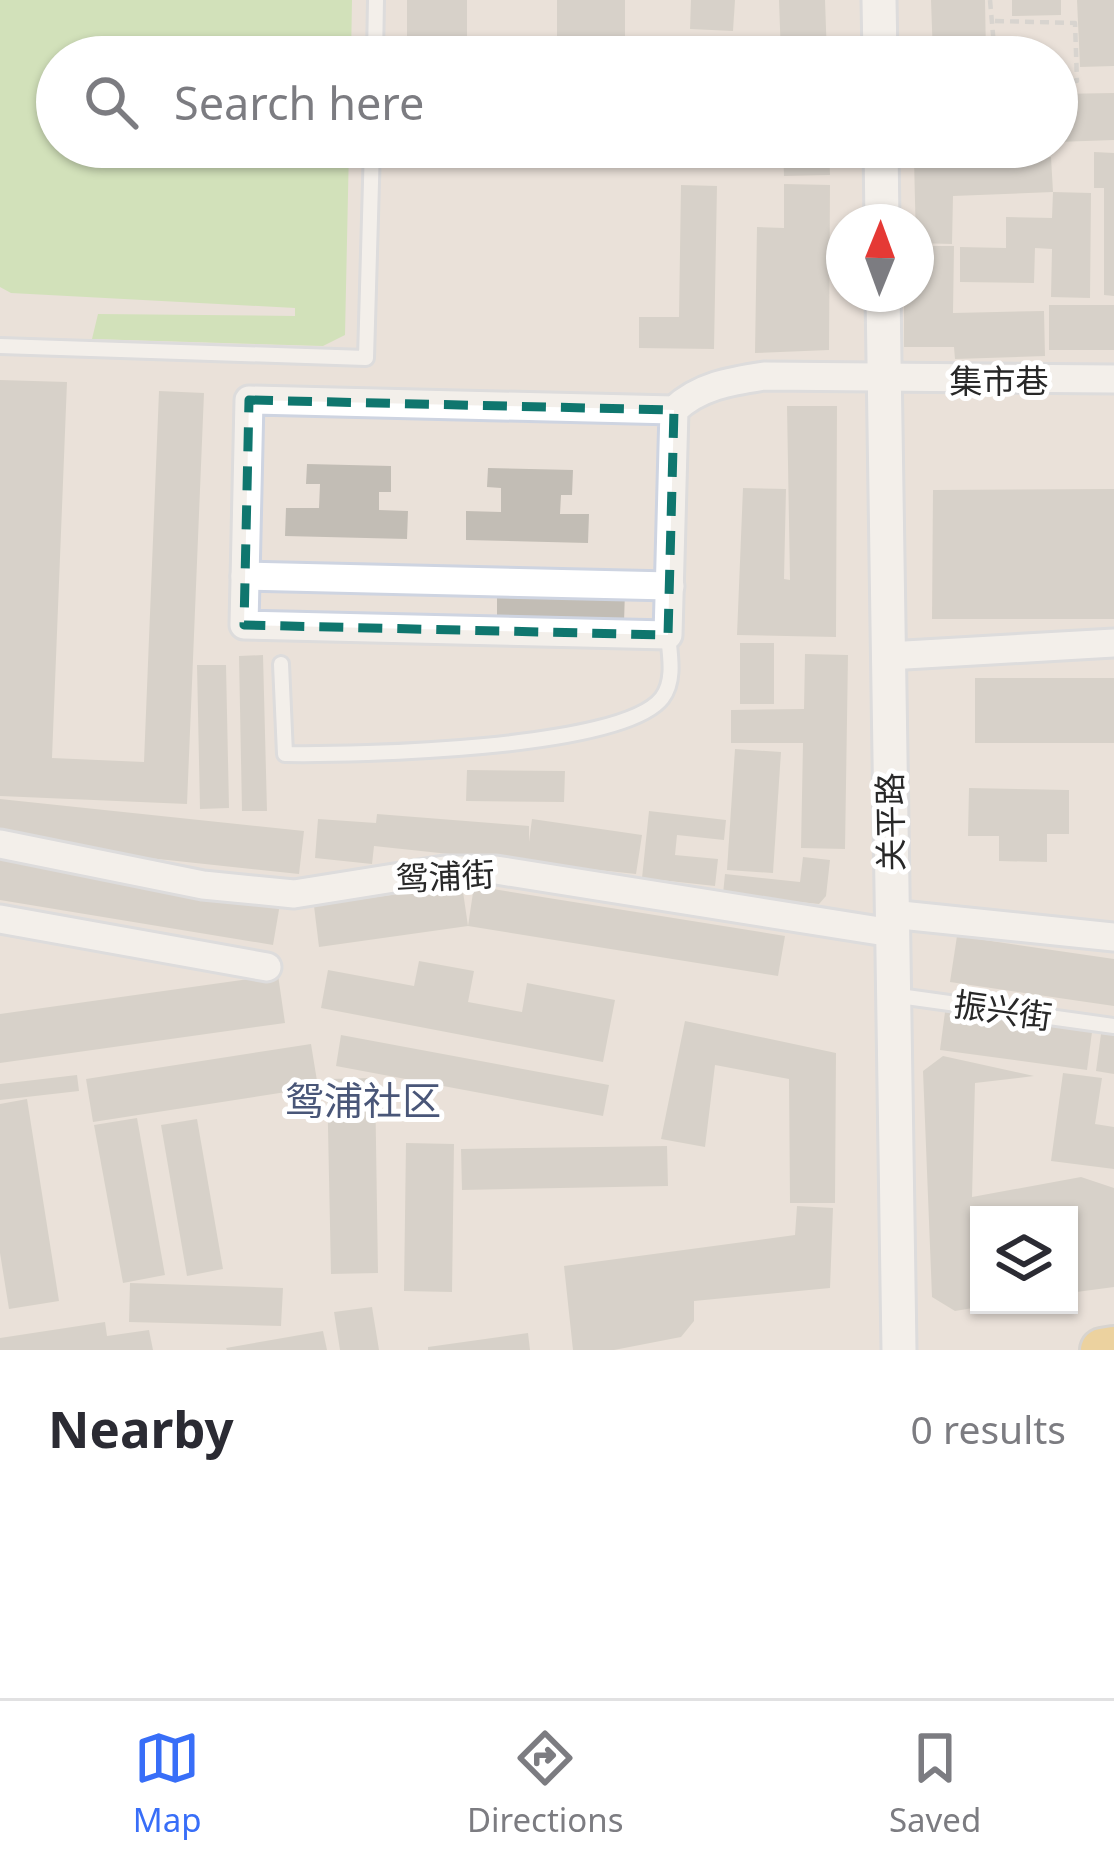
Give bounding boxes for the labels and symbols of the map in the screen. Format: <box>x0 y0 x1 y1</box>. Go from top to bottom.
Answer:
north arrow <box>826 204 934 312</box>
street label: 集市巷 <box>950 358 1049 403</box>
street label: 关平路 <box>867 772 913 872</box>
street label: 鸳浦街 <box>394 851 496 901</box>
street label: 振兴街 <box>951 981 1055 1039</box>
district label: 鸳浦社区 <box>285 1073 441 1126</box>

